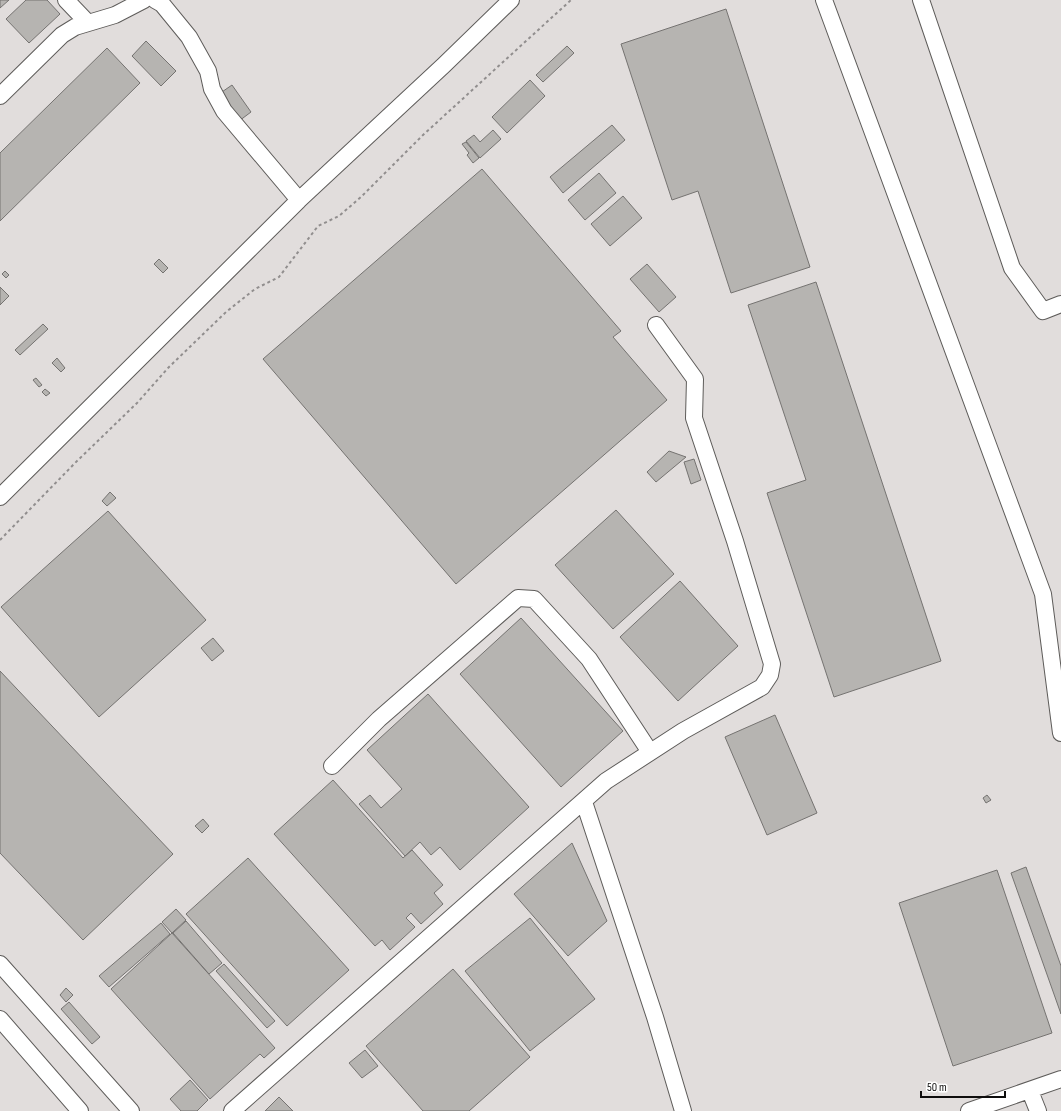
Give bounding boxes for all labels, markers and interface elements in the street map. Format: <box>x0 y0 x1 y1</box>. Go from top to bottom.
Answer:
scale bar <box>921 1073 1005 1099</box>
text: 50 m <box>927 1080 947 1095</box>

